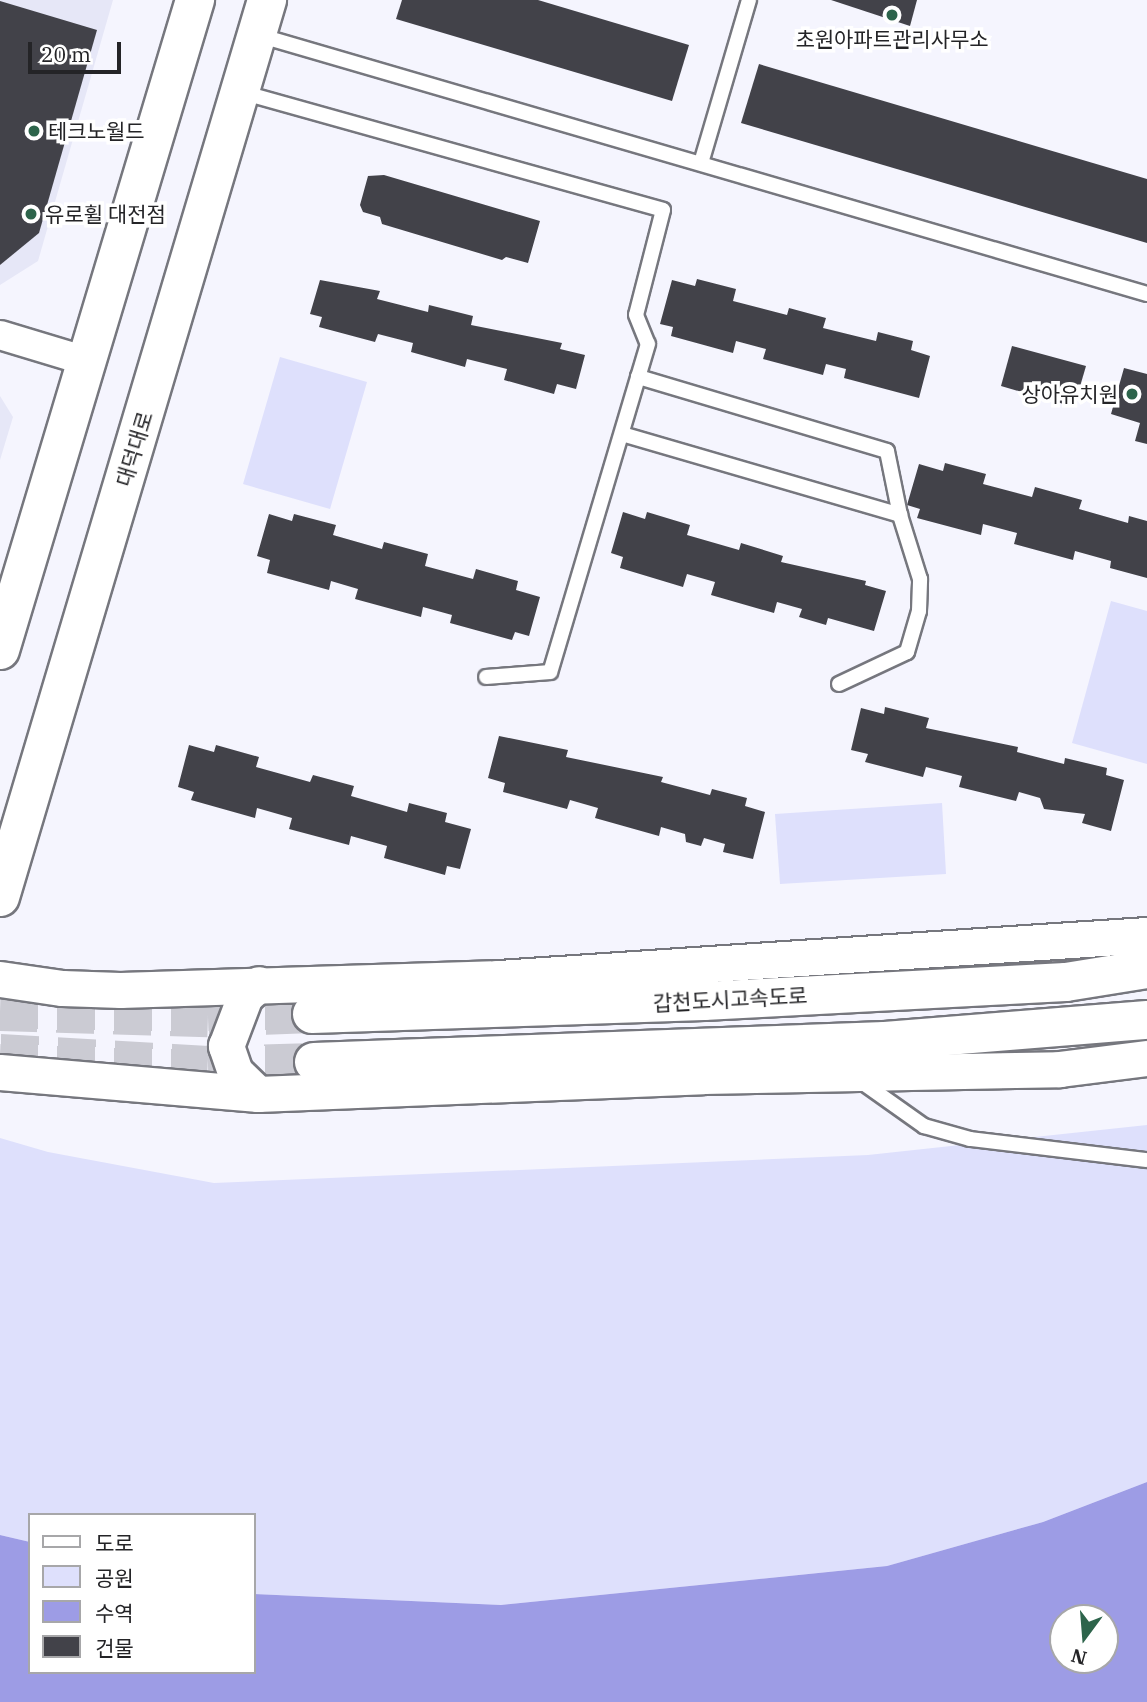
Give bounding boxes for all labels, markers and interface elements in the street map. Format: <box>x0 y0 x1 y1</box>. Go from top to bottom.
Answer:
marker: 초원아파트관리사무소 <box>884 7 900 23</box>
place label: 초원아파트관리사무소 <box>795 26 989 52</box>
scale bar <box>32 28 124 72</box>
text: 20 m <box>41 40 91 68</box>
place label: 테크노월드 <box>48 118 145 144</box>
marker: 테크노월드 <box>26 123 42 139</box>
place label: 유로휠 대전점 <box>45 201 166 227</box>
marker: 유로휠 대전점 <box>23 206 39 222</box>
place label: 상아유치원 <box>1021 381 1118 407</box>
marker: 상아유치원 <box>1124 386 1140 402</box>
street label: 대덕대로 <box>111 408 157 490</box>
street label: 갑천도시고속도로 <box>652 982 808 1016</box>
legend <box>28 1513 256 1674</box>
text: 도로 <box>95 1529 134 1557</box>
text: 공원 <box>95 1564 134 1592</box>
text: 수역 <box>95 1599 134 1627</box>
north arrow <box>1049 1604 1119 1674</box>
text: 건물 <box>95 1634 134 1662</box>
text: N <box>1068 1644 1089 1671</box>

